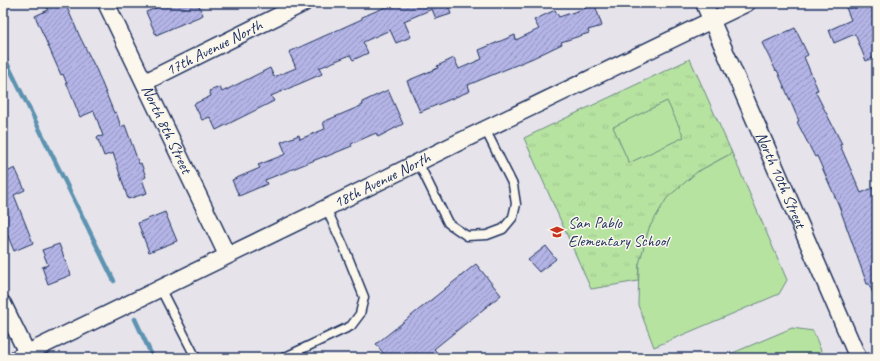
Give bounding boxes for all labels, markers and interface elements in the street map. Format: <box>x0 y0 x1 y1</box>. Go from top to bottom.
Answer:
street label: 17th Avenue North <box>162 15 267 80</box>
street label: North 8th Street <box>137 82 197 178</box>
street label: North 10th Street <box>751 129 811 233</box>
street label: 18th Avenue North <box>330 147 435 213</box>
place label: San Pablo Elementary School <box>568 213 671 251</box>
school or university icon: San Pablo Elementary School <box>549 224 565 240</box>

